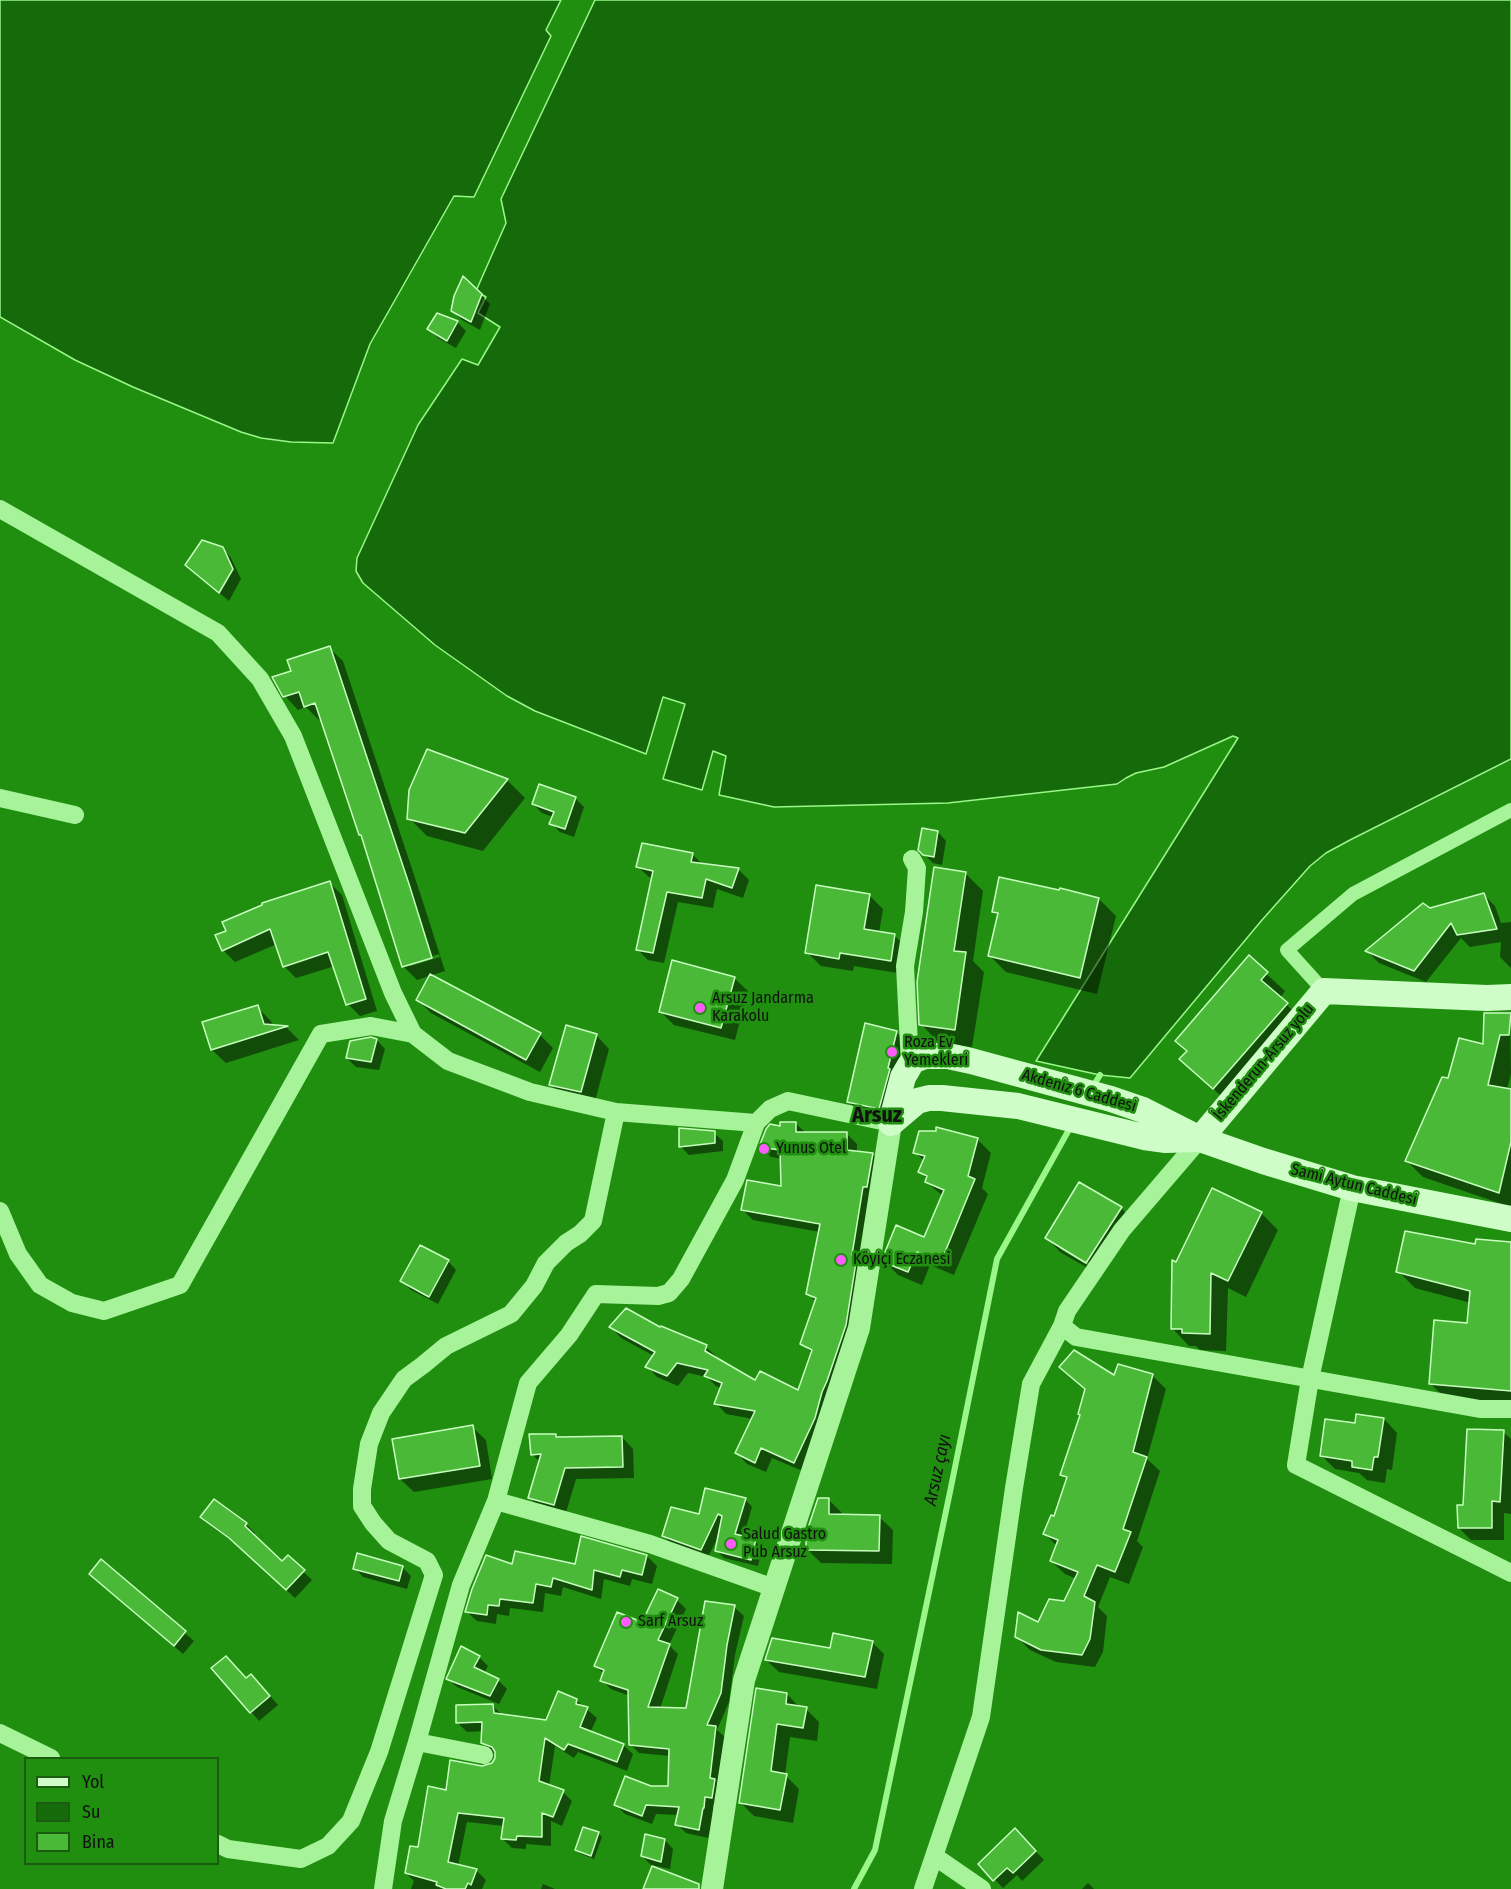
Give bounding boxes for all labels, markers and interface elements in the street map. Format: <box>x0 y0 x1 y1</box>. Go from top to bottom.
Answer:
place label: Arsuz Jandarma Karakolu <box>712 989 814 1027</box>
street label: İskenderun-Arsuz yolu <box>1210 1000 1318 1124</box>
marker: Arsuz Jandarma Karakolu <box>693 1001 707 1015</box>
place label: Roza Ev Yemekleri <box>904 1033 968 1071</box>
marker: Roza Ev Yemekleri <box>885 1045 899 1059</box>
street label: Akdeniz 6 Caddesi <box>1020 1065 1138 1117</box>
district label: Arsuz <box>852 1103 902 1129</box>
place label: Yunus Otel <box>776 1139 846 1159</box>
marker: Yunus Otel <box>757 1142 771 1156</box>
street label: Sami Aytun Caddesi <box>1289 1160 1419 1210</box>
place label: Köyiçi Eczanesi <box>853 1250 951 1270</box>
marker: Köyiçi Eczanesi <box>834 1253 848 1267</box>
water label: Arsuz çayı <box>920 1432 956 1508</box>
place label: Salud Gastro Pub Arsuz <box>743 1525 826 1563</box>
marker: Salud Gastro Pub Arsuz <box>724 1537 738 1551</box>
place label: Sarf Arsuz <box>638 1612 703 1632</box>
marker: Sarf Arsuz <box>619 1615 633 1629</box>
legend <box>24 1757 219 1865</box>
text: Yol <box>82 1771 104 1793</box>
text: Su <box>82 1801 100 1823</box>
text: Bina <box>82 1831 115 1853</box>

